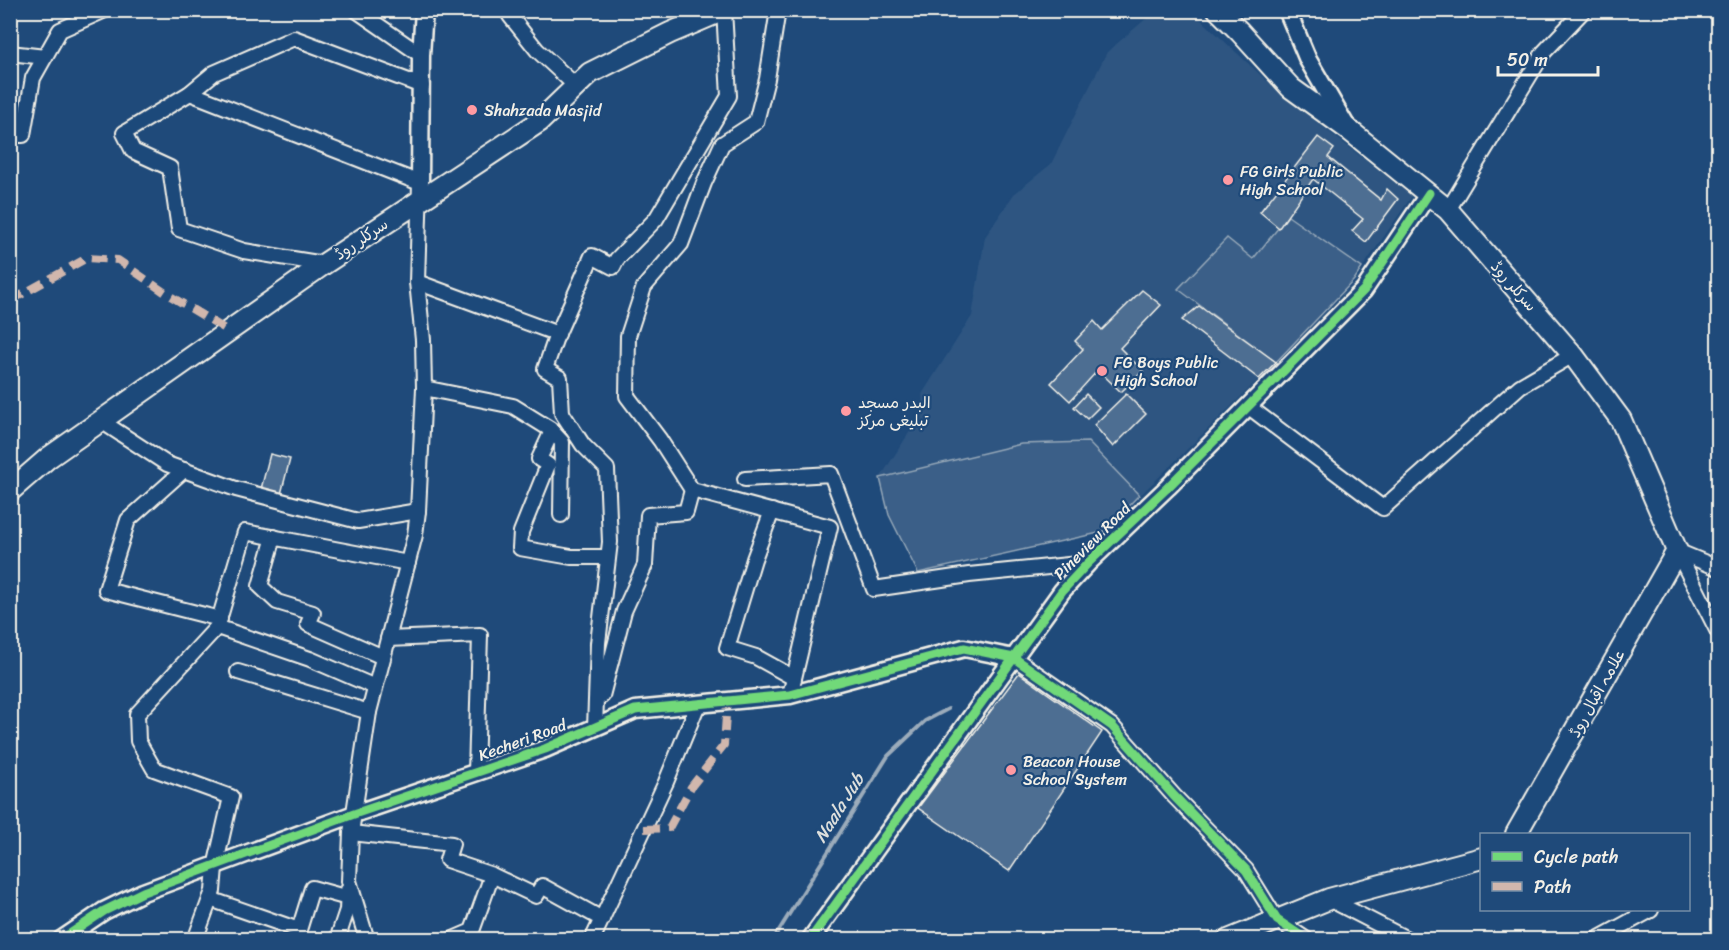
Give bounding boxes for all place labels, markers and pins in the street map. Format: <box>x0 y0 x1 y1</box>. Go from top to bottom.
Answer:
place label: Shahzada Masjid <box>484 96 603 125</box>
marker: Shahzada Masjid <box>465 103 479 117</box>
place label: FG Girls Public High School <box>1240 157 1343 204</box>
marker: FG Girls Public High School <box>1221 173 1235 187</box>
place label: FG Boys Public High School <box>1114 348 1219 395</box>
marker: FG Boys Public High School <box>1095 364 1109 378</box>
place label: البدر مسجد تبلیغی مرکز <box>856 388 931 435</box>
marker: البدر مسجد تبلیغی مرکز <box>839 404 853 418</box>
place label: Beacon House School System <box>1023 747 1127 794</box>
marker: Beacon House School System <box>1004 763 1018 777</box>

